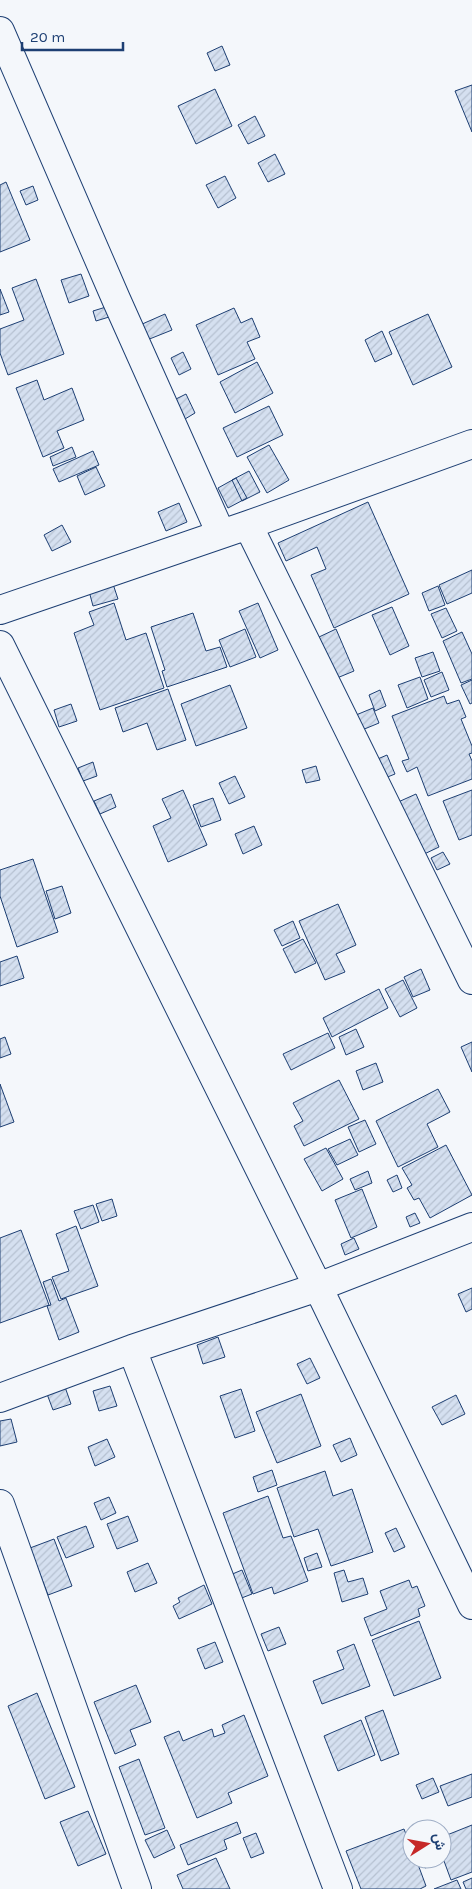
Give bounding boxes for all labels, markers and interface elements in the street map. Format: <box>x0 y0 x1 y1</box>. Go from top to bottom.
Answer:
scale bar <box>22 20 124 52</box>
text: 20 m <box>30 28 65 46</box>
north arrow <box>402 1819 452 1869</box>
text: ش <box>429 1832 449 1852</box>

